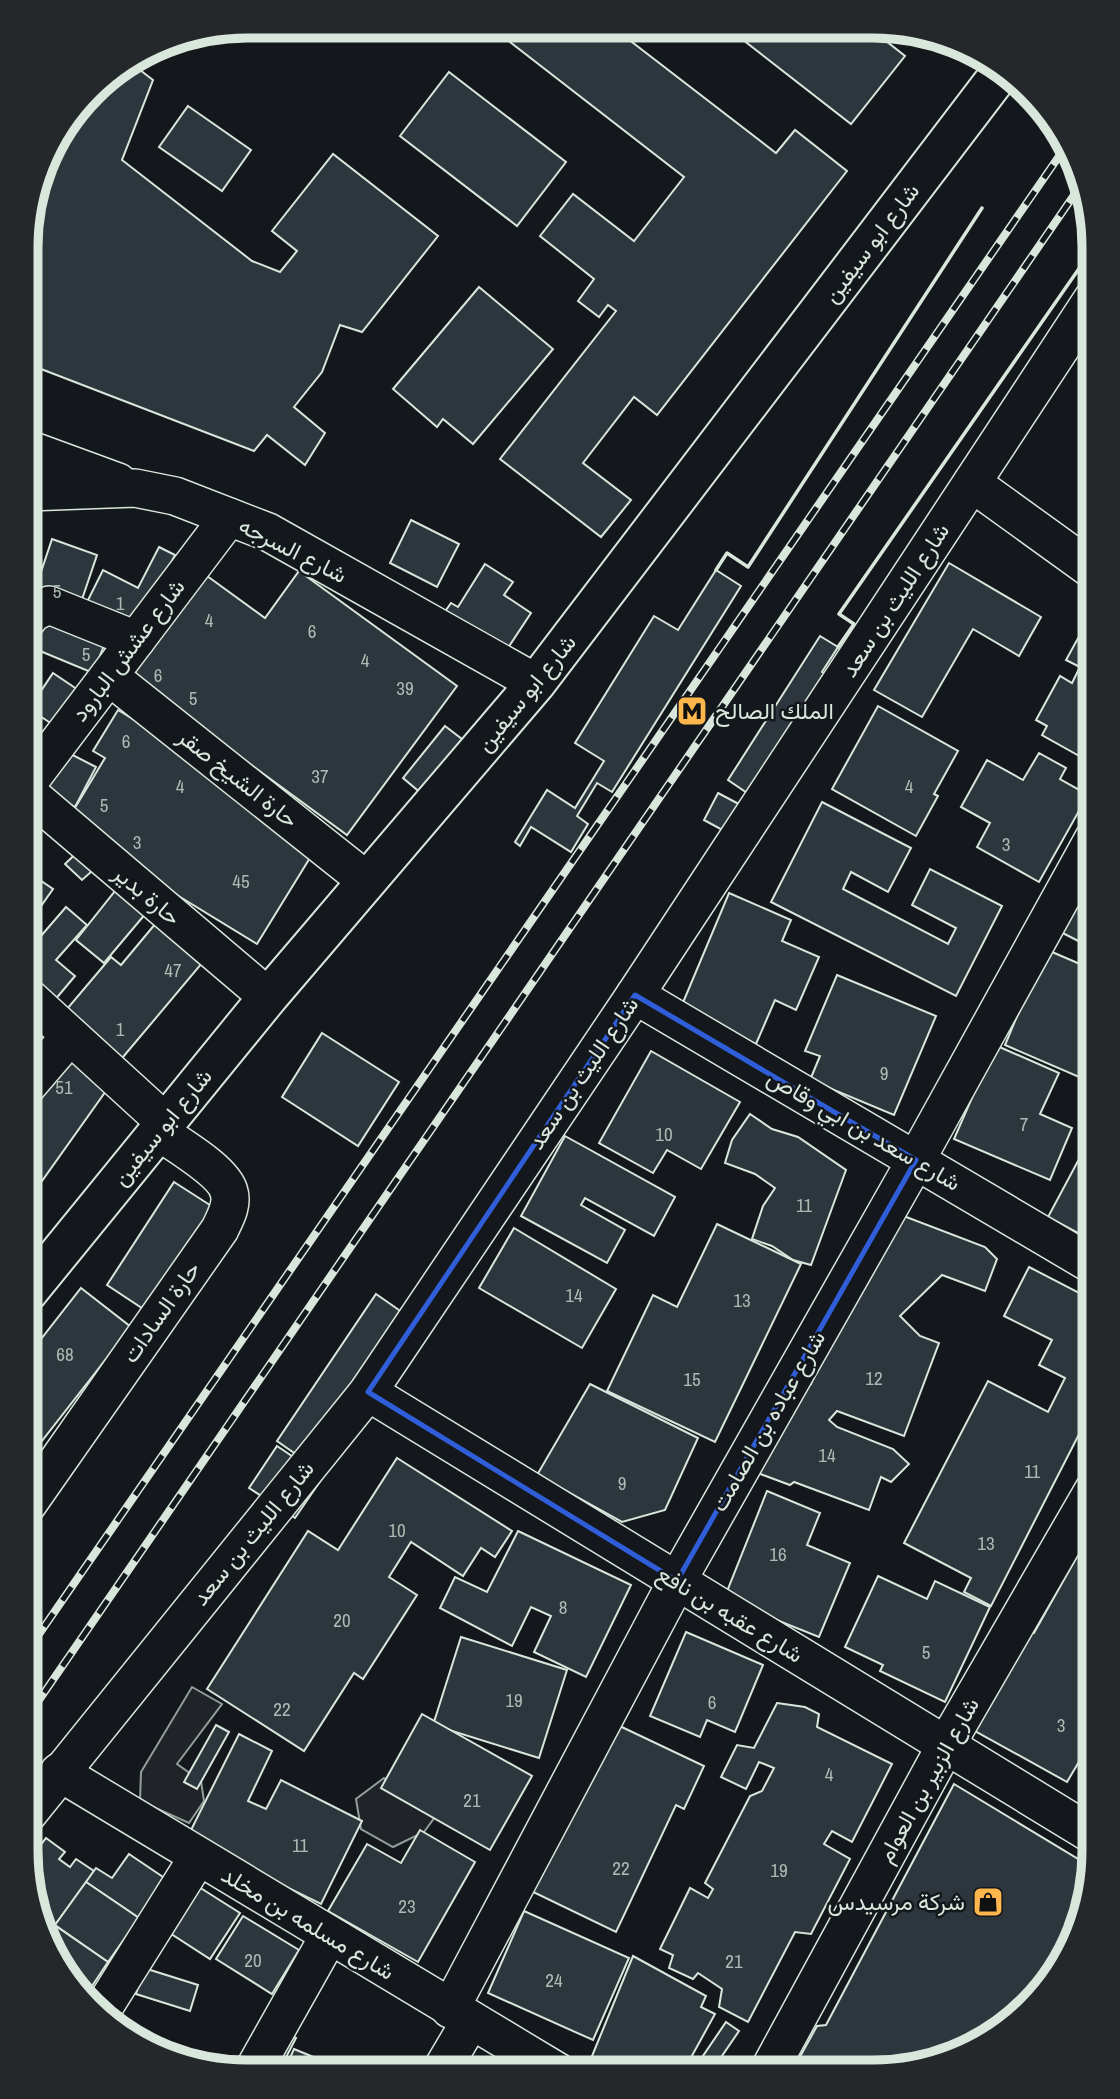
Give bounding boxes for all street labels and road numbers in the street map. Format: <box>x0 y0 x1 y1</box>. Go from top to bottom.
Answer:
street label: شارع ابو سيفين <box>815 176 927 310</box>
street label: شارع السرجه <box>233 509 353 591</box>
street label: شارع الليث بن سعد <box>833 517 957 683</box>
street label: شارع عشش البارود <box>64 572 192 728</box>
street label: شارع ابو سيفين <box>469 627 583 759</box>
street label: حارة الشيخ صقر <box>170 720 305 835</box>
street label: حارة بدير <box>106 857 188 932</box>
street label: شارع الليث بن سعد <box>520 990 646 1156</box>
street label: شارع ابو سيفين <box>105 1061 219 1193</box>
street label: شارع سعد بن ابي وقاص <box>760 1061 967 1201</box>
street label: حارة السادات <box>114 1255 207 1369</box>
street label: شارع عباده بن الصامت <box>703 1324 833 1518</box>
street label: شارع الليث بن سعد <box>185 1454 321 1612</box>
street label: شارع عقبه بن نافع <box>651 1558 809 1670</box>
street label: شارع الزبير بن العوام <box>869 1691 987 1869</box>
street label: شارع مسلمه بن مخلد <box>215 1859 401 1987</box>

